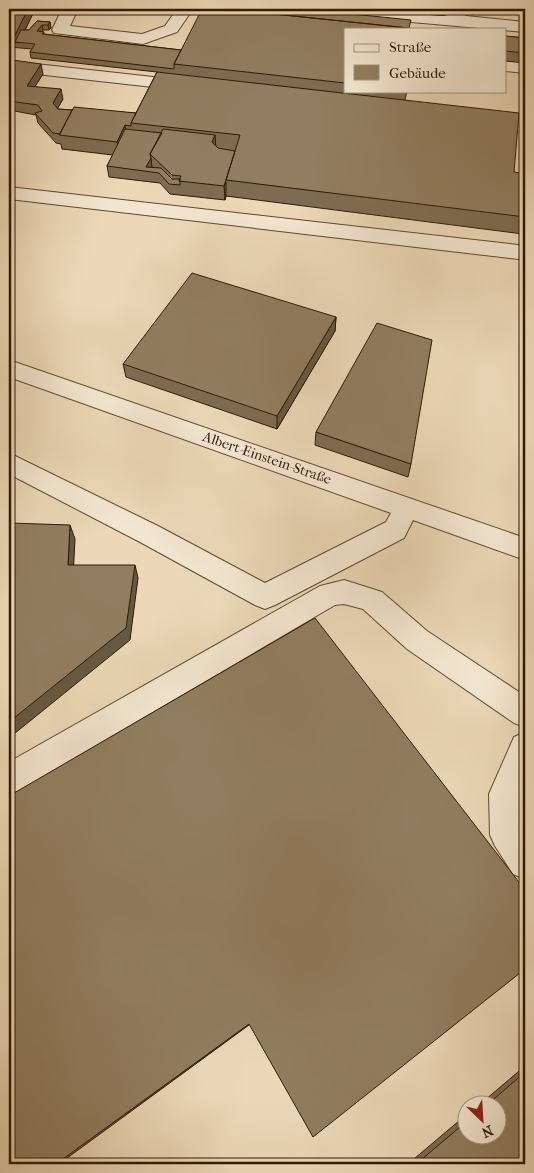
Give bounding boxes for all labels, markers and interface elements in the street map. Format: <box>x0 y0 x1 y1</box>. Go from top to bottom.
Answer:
legend <box>344 28 506 92</box>
text: Straße <box>389 38 432 56</box>
text: Gebäude <box>389 64 446 82</box>
street label: Albert-Einstein-Straße <box>200 428 334 488</box>
north arrow <box>456 1096 506 1146</box>
text: N <box>479 1121 496 1141</box>

